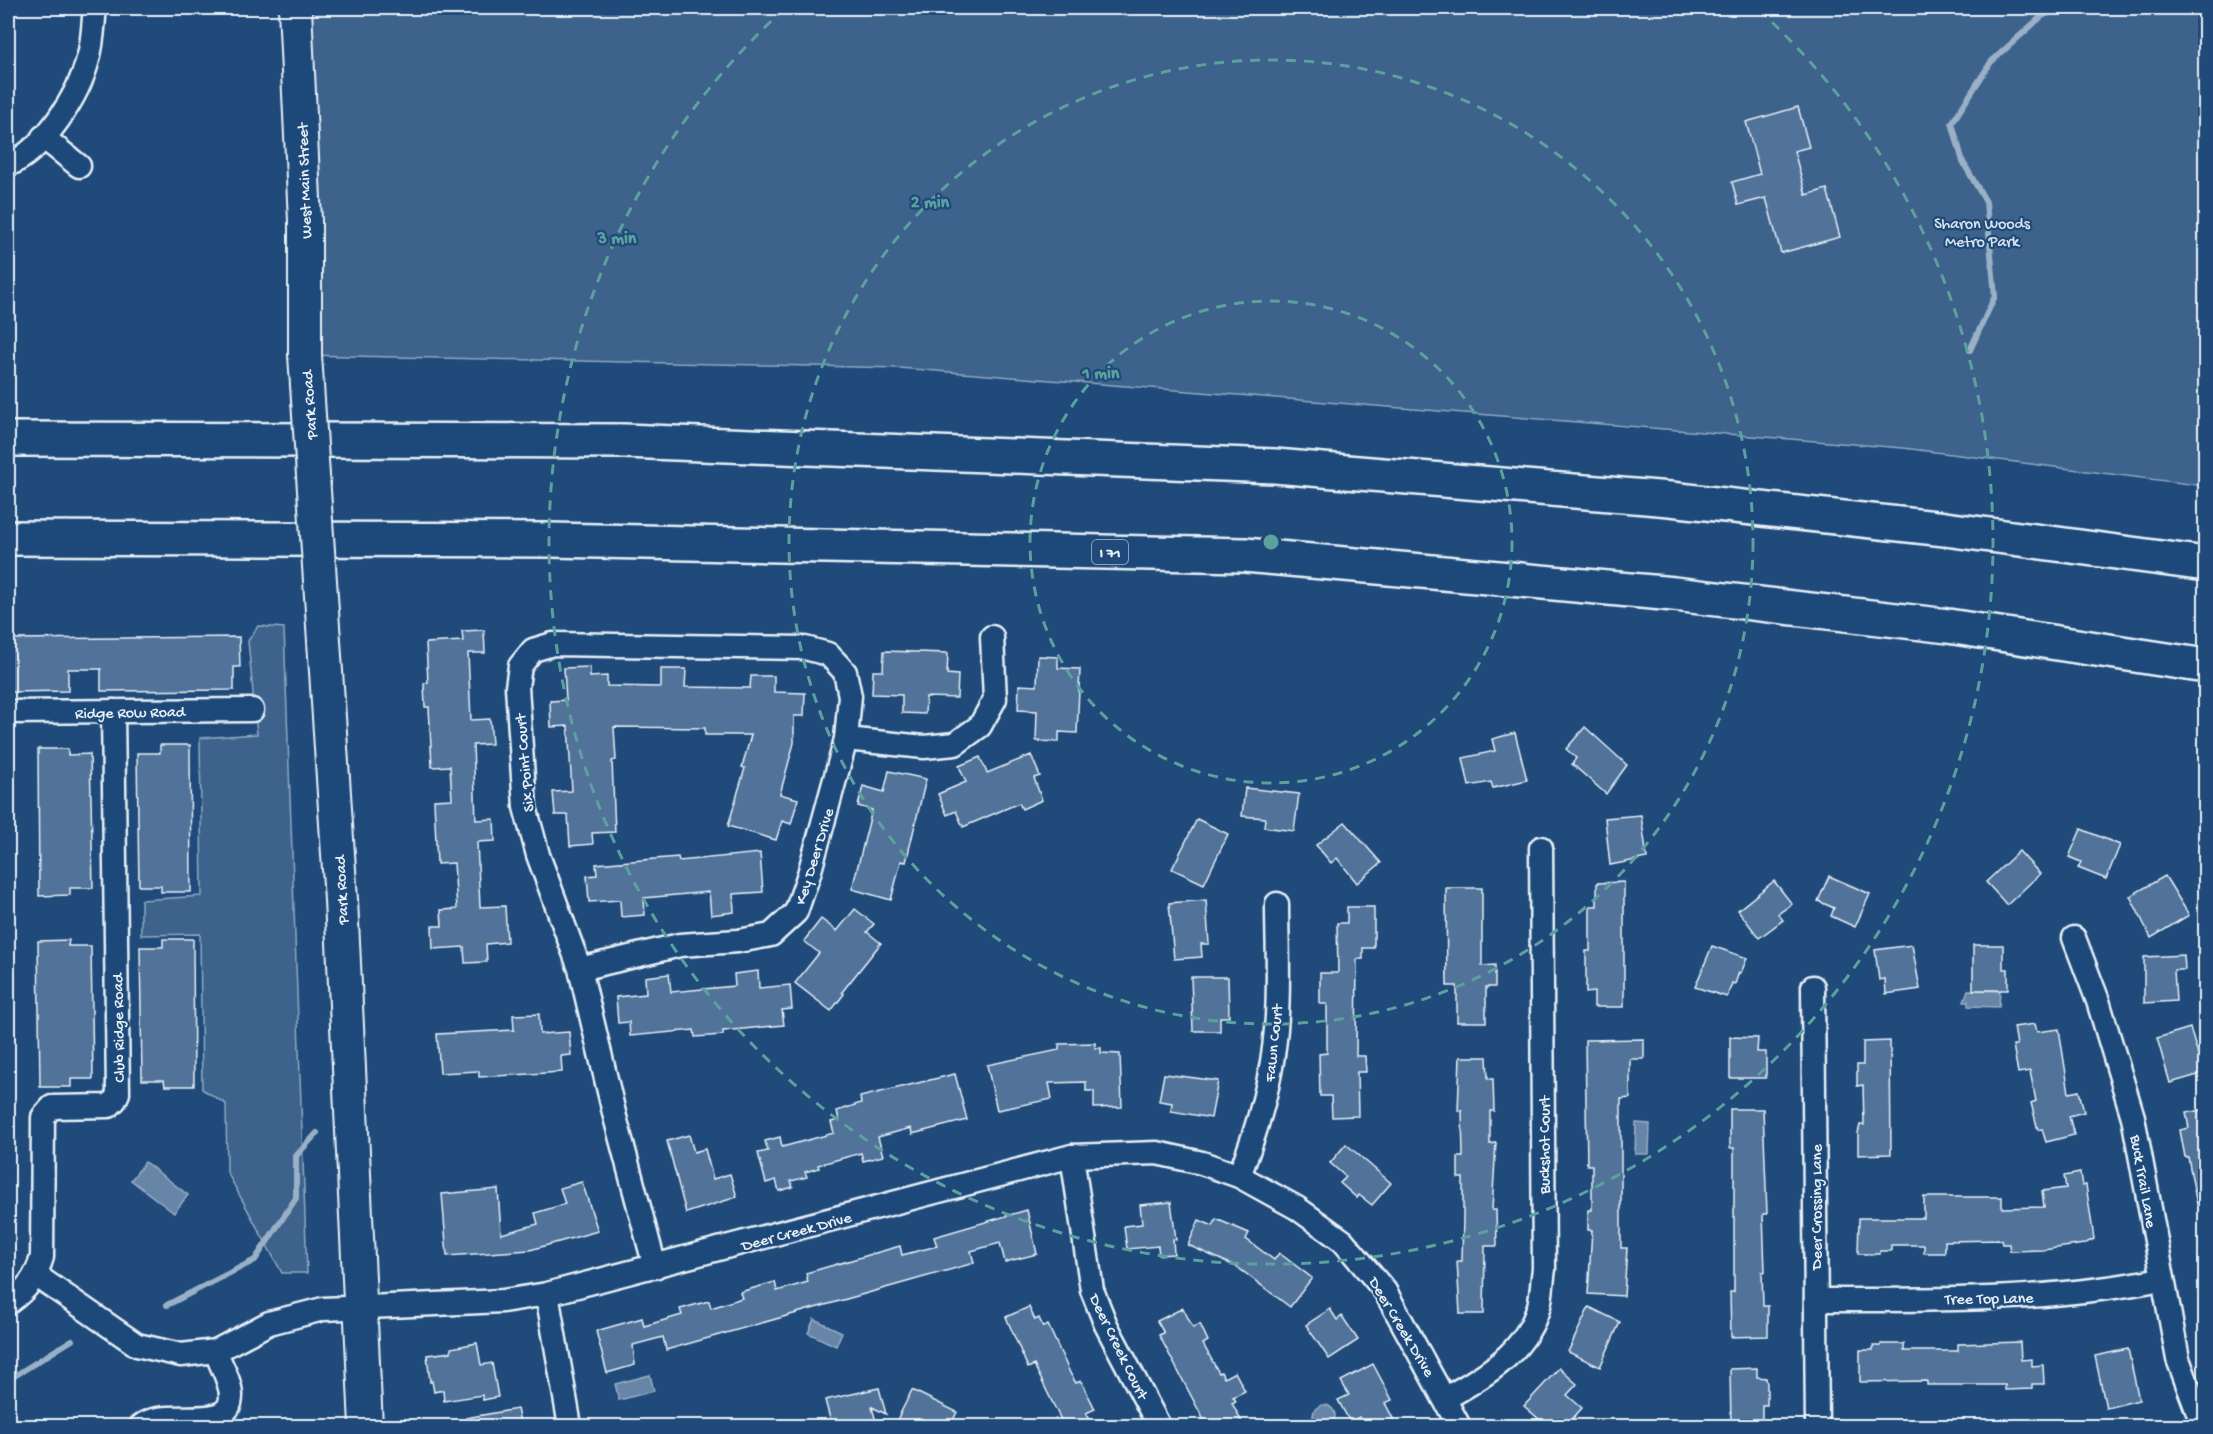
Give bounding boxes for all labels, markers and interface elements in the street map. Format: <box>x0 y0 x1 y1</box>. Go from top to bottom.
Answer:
street label: West Main Street <box>295 121 318 239</box>
text: 2 min <box>911 193 950 214</box>
park label: Sharon Woods Metro Park <box>1934 216 2031 253</box>
text: 3 min <box>597 229 637 250</box>
text: 1 min <box>1082 364 1120 385</box>
street label: Park Road <box>299 368 323 441</box>
centre of rings <box>1261 532 1281 552</box>
road number: I 71 <box>1092 540 1128 564</box>
street label: Ridge Row Road <box>75 704 187 725</box>
street label: Six Point Court <box>513 711 540 812</box>
street label: Key Deer Drive <box>793 806 840 908</box>
street label: Park Road <box>332 853 355 926</box>
street label: Club Ridge Road <box>110 972 131 1083</box>
street label: Fawn Court <box>1262 1002 1289 1084</box>
street label: Buckshot Court <box>1537 1095 1556 1195</box>
street label: Buck Trail Lane <box>2124 1133 2159 1230</box>
street label: Deer Crossing Lane <box>1809 1144 1828 1271</box>
street label: Deer Creek Drive <box>739 1209 855 1257</box>
street label: Deer Creek Drive <box>1362 1274 1438 1382</box>
street label: Tree Top Lane <box>1943 1290 2034 1311</box>
street label: Deer Creek Court <box>1083 1291 1151 1405</box>

